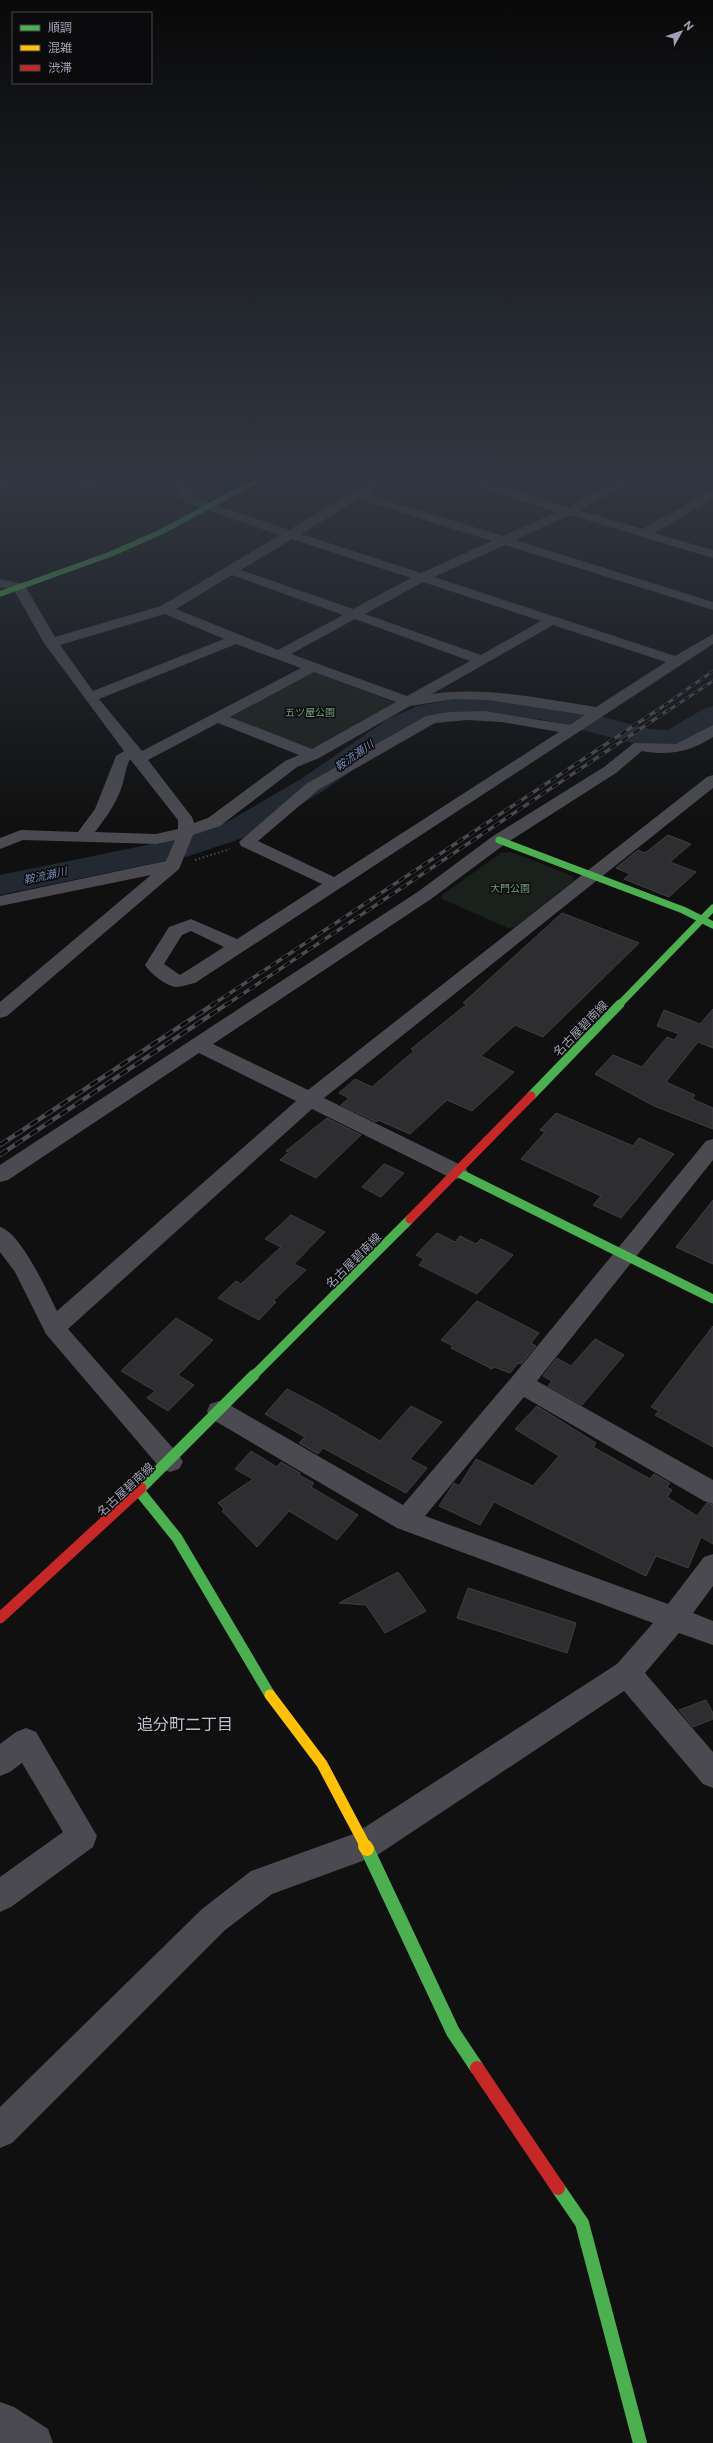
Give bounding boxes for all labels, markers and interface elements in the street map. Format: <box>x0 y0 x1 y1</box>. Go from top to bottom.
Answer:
legend <box>12 12 152 84</box>
north arrow <box>661 12 701 52</box>
text: N <box>681 18 697 33</box>
text: 順調 <box>48 20 72 34</box>
text: 混雑 <box>48 40 72 54</box>
text: 渋滞 <box>48 60 72 74</box>
park label: 五ツ屋公園 <box>285 706 335 718</box>
water label: 鞍流瀬川 <box>332 736 377 773</box>
water label: 鞍流瀬川 <box>22 864 69 886</box>
park label: 大門公園 <box>490 882 530 894</box>
street label: 名古屋碧南線 <box>550 997 610 1059</box>
street label: 名古屋碧南線 <box>323 1230 383 1290</box>
street label: 名古屋碧南線 <box>94 1459 156 1519</box>
district label: 追分町二丁目 <box>137 1714 233 1733</box>

